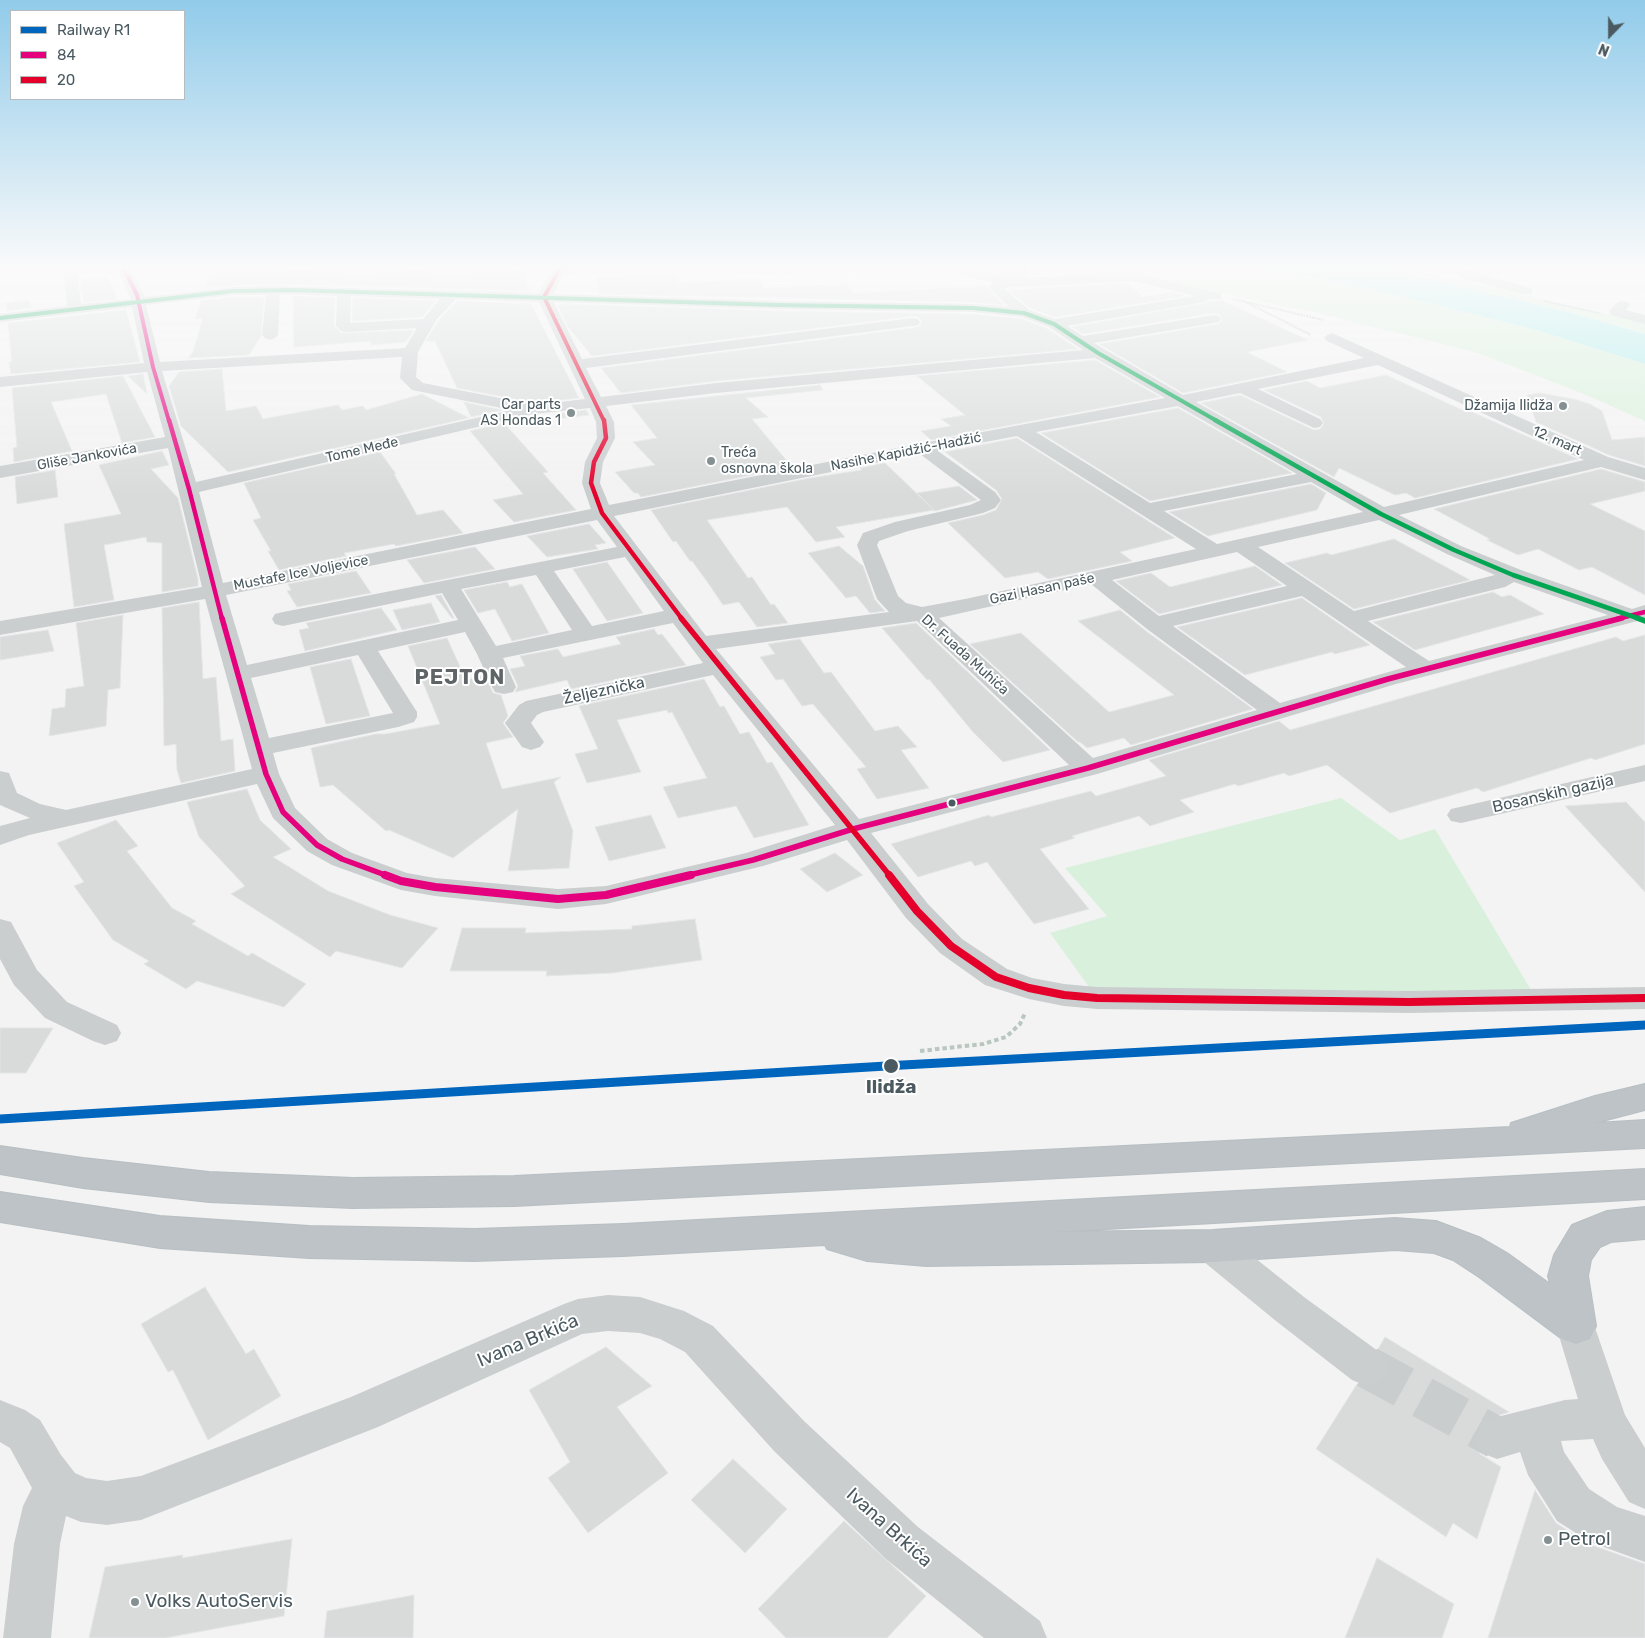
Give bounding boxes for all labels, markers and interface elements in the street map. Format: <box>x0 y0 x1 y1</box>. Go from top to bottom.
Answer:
legend <box>10 10 185 100</box>
north arrow <box>1585 10 1635 60</box>
text: Railway R1 <box>57 21 130 39</box>
text: N <box>1596 40 1612 59</box>
text: 84 <box>57 46 76 64</box>
text: 20 <box>57 71 75 89</box>
place label: Car parts AS Hondas 1 <box>480 397 561 430</box>
place label: Džamija Ilidža <box>1464 398 1553 414</box>
marker: Džamija Ilidža <box>1557 400 1569 412</box>
marker: Car parts AS Hondas 1 <box>565 407 577 419</box>
street label: 12. mart <box>1530 423 1584 459</box>
street label: Nasihe Kapidžić-Hadžić <box>829 429 983 475</box>
street label: Tome Međe <box>324 434 400 466</box>
street label: Gliše Jankovića <box>36 440 138 474</box>
place label: Treća osnovna škola <box>721 445 813 478</box>
marker: Treća osnovna škola <box>705 455 717 467</box>
street label: Mustafe Ice Voljevice <box>232 552 370 594</box>
street label: Gazi Hasan paše <box>988 570 1096 608</box>
street label: Dr. Fuada Muhića <box>918 611 1012 699</box>
district label: PEJTON <box>414 665 506 691</box>
street label: Željeznička <box>562 673 646 709</box>
street label: Bosanskih gazija <box>1491 771 1615 817</box>
unlabelled marker <box>947 798 957 808</box>
marker: Ilidža <box>882 1057 900 1075</box>
place label: Ilidža <box>866 1077 916 1099</box>
street label: Ivana Brkića <box>474 1309 582 1373</box>
street label: Ivana Brkića <box>841 1483 937 1573</box>
place label: Petrol <box>1558 1529 1611 1551</box>
marker: Petrol <box>1542 1534 1554 1546</box>
place label: Volks AutoServis <box>145 1591 293 1613</box>
marker: Volks AutoServis <box>129 1596 141 1608</box>

